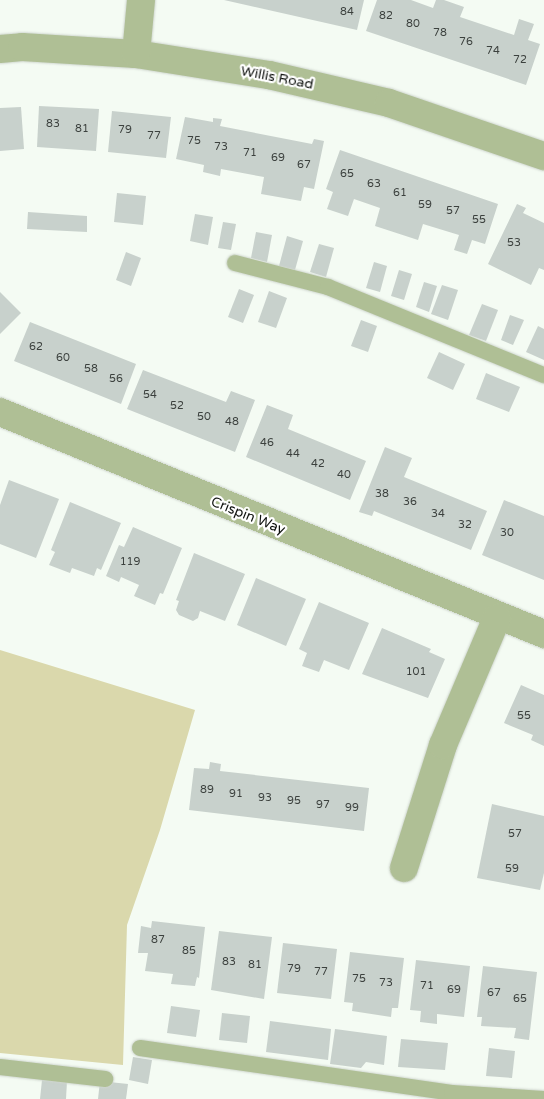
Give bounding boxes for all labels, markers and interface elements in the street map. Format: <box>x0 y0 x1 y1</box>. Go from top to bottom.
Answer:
house number: 84 <box>340 5 354 19</box>
house number: 82 <box>379 9 393 23</box>
house number: 80 <box>406 17 420 31</box>
house number: 78 <box>433 26 447 40</box>
house number: 76 <box>459 35 473 49</box>
house number: 74 <box>486 44 500 58</box>
house number: 72 <box>513 53 527 67</box>
street label: Willis Road <box>239 63 315 93</box>
house number: 83 <box>46 117 60 131</box>
house number: 81 <box>75 122 89 136</box>
house number: 79 <box>118 123 132 137</box>
house number: 77 <box>147 129 161 143</box>
house number: 75 <box>187 134 201 148</box>
house number: 73 <box>214 140 228 154</box>
house number: 71 <box>243 146 257 160</box>
house number: 69 <box>271 151 285 165</box>
house number: 67 <box>297 158 311 172</box>
house number: 65 <box>340 167 354 181</box>
house number: 63 <box>367 177 381 191</box>
house number: 61 <box>393 186 407 200</box>
house number: 59 <box>418 198 432 212</box>
house number: 57 <box>446 204 460 218</box>
house number: 55 <box>472 213 486 227</box>
house number: 53 <box>507 236 521 250</box>
house number: 62 <box>29 340 43 354</box>
house number: 60 <box>56 351 70 365</box>
house number: 58 <box>84 362 98 376</box>
house number: 56 <box>109 372 123 386</box>
house number: 54 <box>143 388 157 402</box>
house number: 52 <box>170 399 184 413</box>
house number: 50 <box>197 410 211 424</box>
house number: 48 <box>225 415 239 429</box>
house number: 46 <box>260 436 274 450</box>
house number: 44 <box>286 447 300 461</box>
house number: 42 <box>311 457 325 471</box>
house number: 40 <box>337 468 351 482</box>
house number: 38 <box>375 487 389 501</box>
street label: Crispin Way <box>208 494 288 538</box>
house number: 36 <box>403 495 417 509</box>
house number: 34 <box>431 507 445 521</box>
house number: 32 <box>458 518 472 532</box>
house number: 30 <box>500 526 514 540</box>
house number: 119 <box>120 555 140 569</box>
house number: 101 <box>406 665 426 679</box>
house number: 55 <box>517 709 531 723</box>
house number: 89 <box>200 783 214 797</box>
house number: 91 <box>229 787 243 801</box>
house number: 93 <box>258 791 272 805</box>
house number: 95 <box>287 794 301 808</box>
house number: 97 <box>316 798 330 812</box>
house number: 99 <box>345 801 359 815</box>
house number: 57 <box>508 827 522 841</box>
house number: 59 <box>505 862 519 876</box>
house number: 87 <box>151 933 165 947</box>
house number: 85 <box>182 944 196 958</box>
house number: 83 <box>222 955 236 969</box>
house number: 81 <box>248 958 262 972</box>
house number: 79 <box>287 962 301 976</box>
house number: 77 <box>314 965 328 979</box>
house number: 75 <box>352 972 366 986</box>
house number: 73 <box>379 976 393 990</box>
house number: 71 <box>420 979 434 993</box>
house number: 69 <box>447 983 461 997</box>
house number: 67 <box>487 986 501 1000</box>
house number: 65 <box>513 992 527 1006</box>

